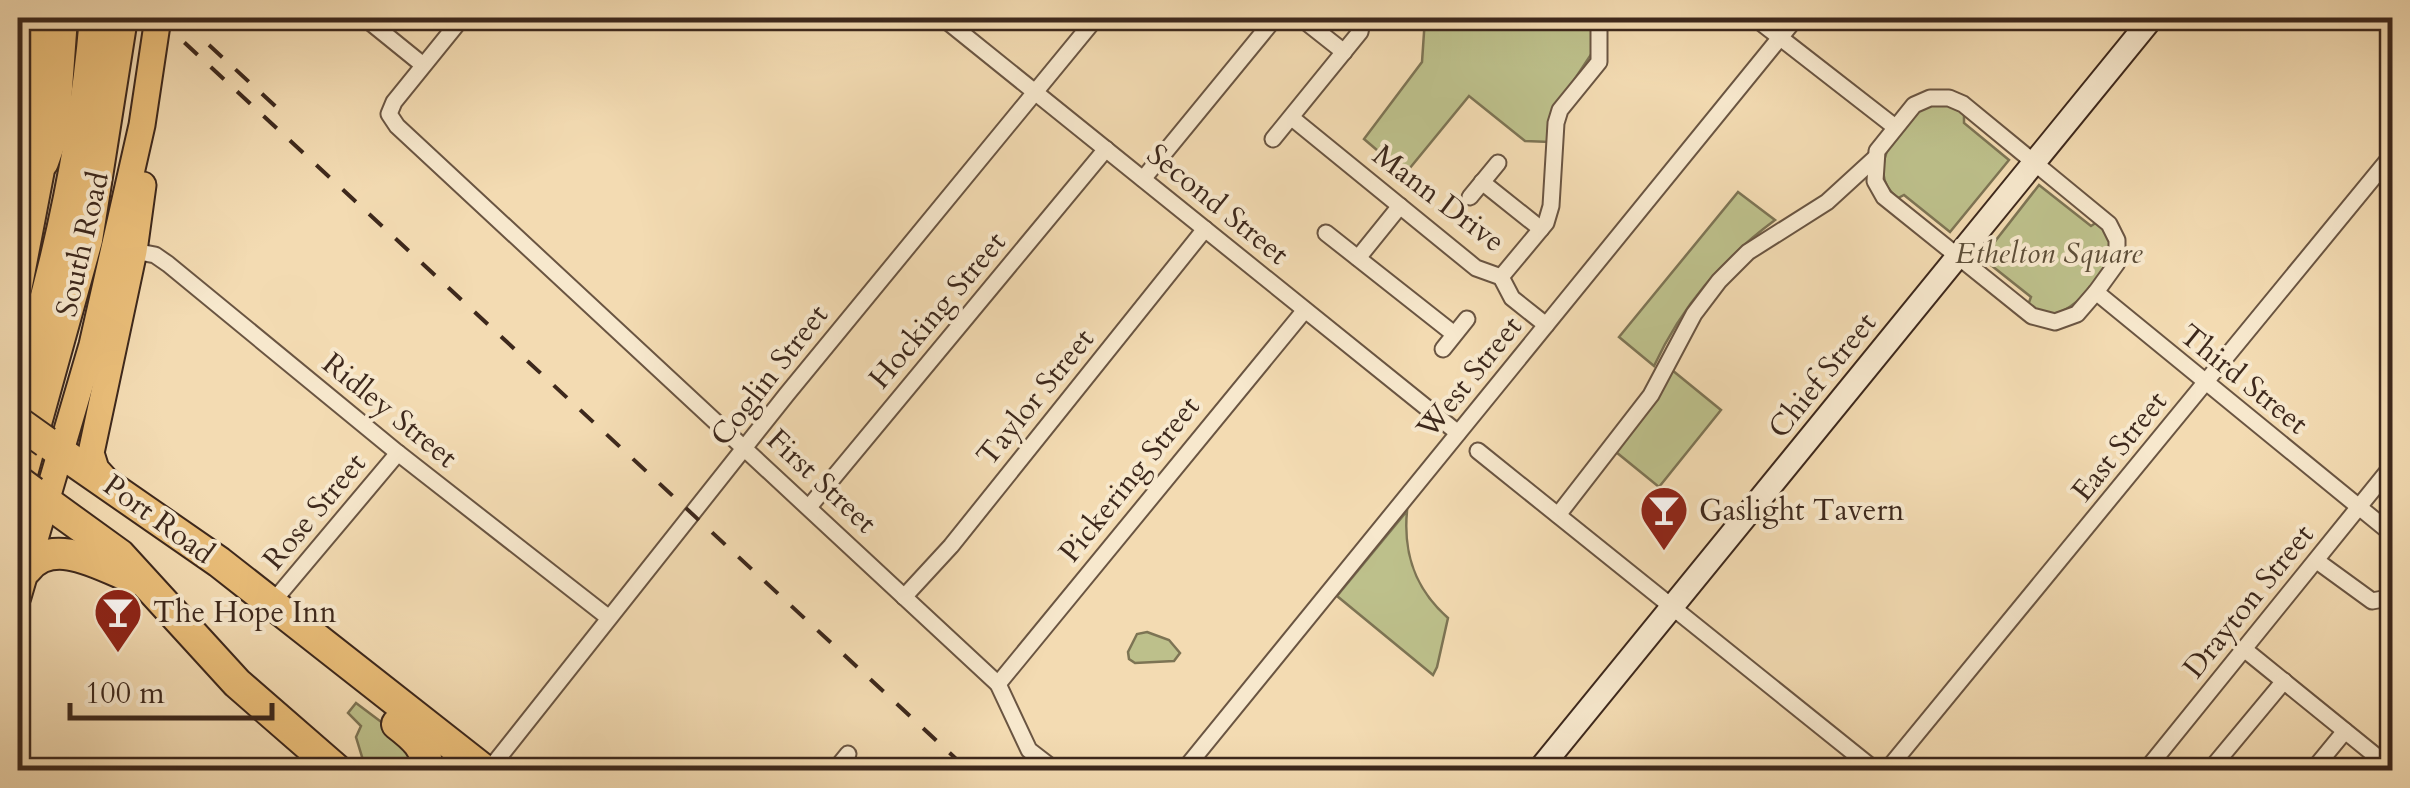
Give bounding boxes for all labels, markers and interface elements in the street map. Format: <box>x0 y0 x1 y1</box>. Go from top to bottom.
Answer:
street label: Second Street <box>1138 134 1298 275</box>
street label: Mann Drive <box>1364 135 1513 262</box>
street label: South Road <box>46 168 119 321</box>
street label: Hocking Street <box>859 223 1016 398</box>
park label: Ethelton Square <box>1955 233 2143 274</box>
street label: Coglin Street <box>701 296 838 455</box>
street label: Chief Street <box>1759 303 1886 447</box>
street label: West Street <box>1407 307 1532 448</box>
street label: Third Street <box>2171 315 2317 444</box>
street label: Taylor Street <box>967 320 1104 475</box>
street label: Ridley Street <box>314 343 466 478</box>
street label: East Street <box>2062 382 2177 510</box>
street label: Pickering Street <box>1050 387 1210 571</box>
street label: First Street <box>758 420 886 543</box>
street label: Rose Street <box>253 444 376 578</box>
street label: Port Road <box>95 465 223 574</box>
bar icon: Gaslight Tavern <box>1638 484 1690 552</box>
place label: Gaslight Tavern <box>1699 490 1904 531</box>
street label: Drayton Street <box>2174 515 2324 687</box>
bar icon: The Hope Inn <box>92 586 144 654</box>
place label: The Hope Inn <box>153 592 336 633</box>
scale bar <box>70 658 272 720</box>
text: 100 m <box>85 673 165 714</box>

